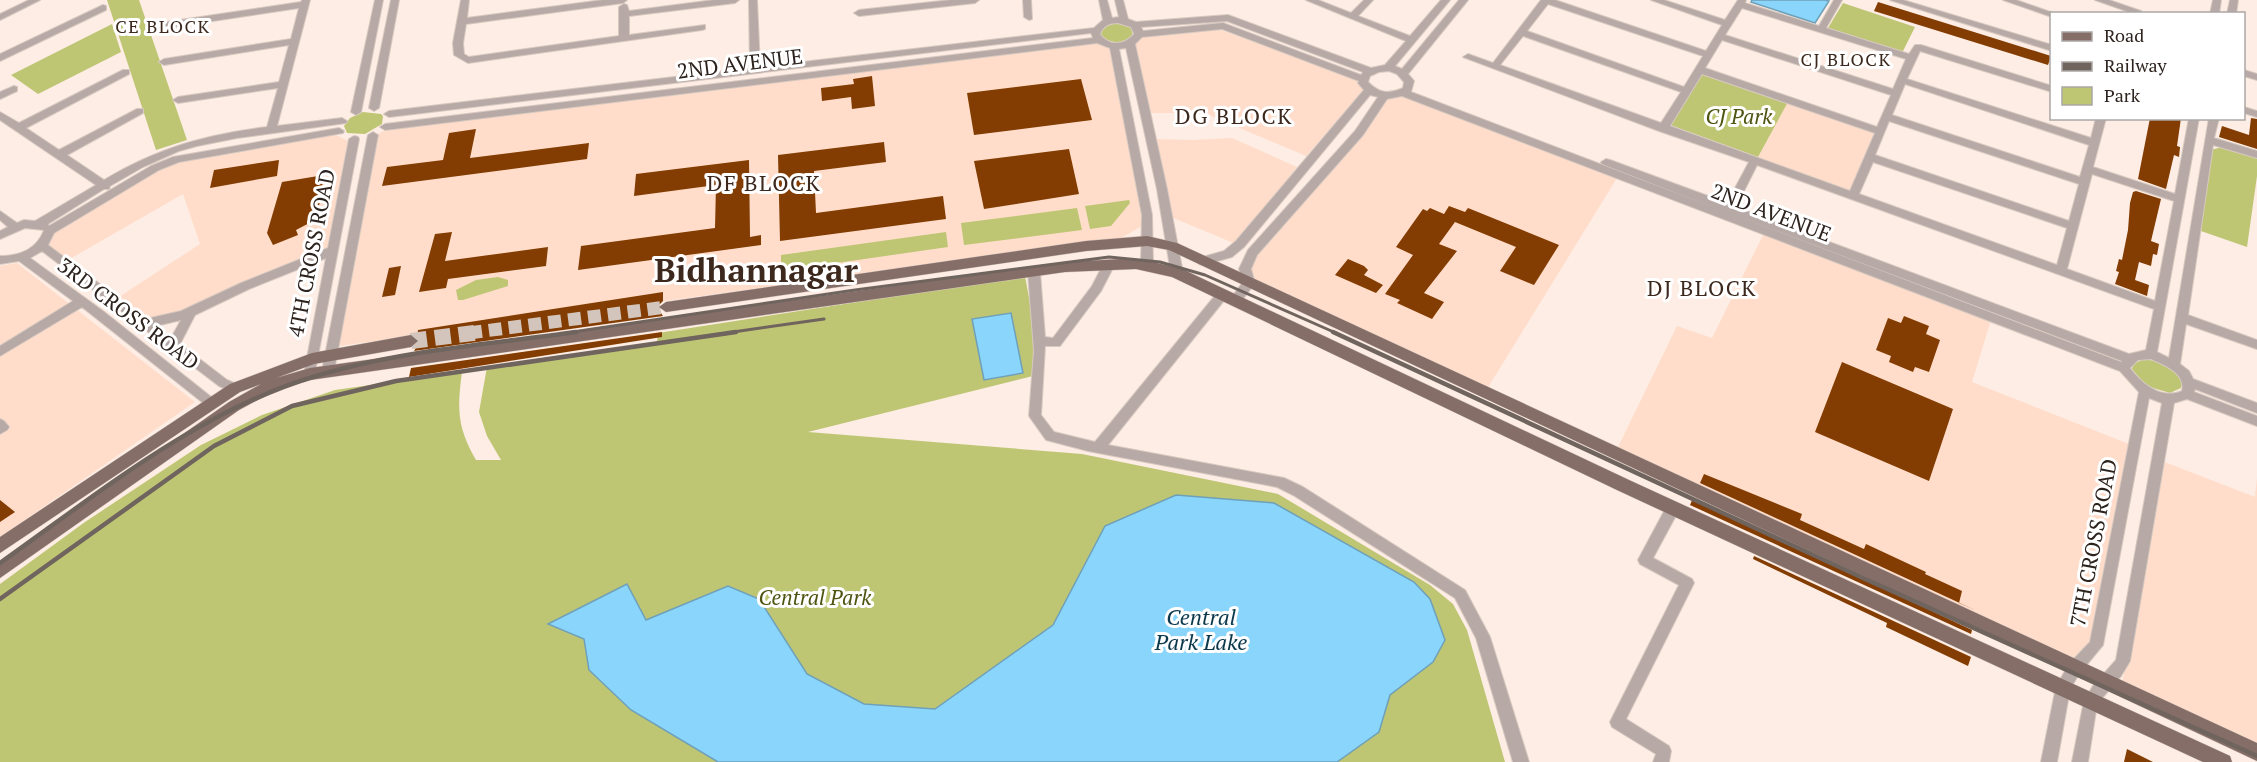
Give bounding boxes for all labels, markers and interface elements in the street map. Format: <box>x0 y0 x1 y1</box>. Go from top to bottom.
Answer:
legend <box>2050 12 2245 120</box>
district label: CE BLOCK <box>115 14 211 38</box>
text: Road <box>2104 23 2144 47</box>
street label: 2ND AVENUE <box>675 41 804 85</box>
district label: CJ BLOCK <box>1800 47 1892 71</box>
text: Railway <box>2104 53 2168 77</box>
text: Park <box>2104 83 2141 107</box>
district label: DG BLOCK <box>1175 101 1293 130</box>
park label: CJ Park <box>1706 102 1773 130</box>
street label: 4TH CROSS ROAD <box>281 167 341 339</box>
district label: DF BLOCK <box>707 168 821 197</box>
street label: 2ND AVENUE <box>1707 176 1835 248</box>
district label: Bidhannagar <box>654 248 859 291</box>
street label: 3RD CROSS ROAD <box>52 251 205 376</box>
district label: DJ BLOCK <box>1647 273 1757 302</box>
street label: 7TH CROSS ROAD <box>2063 457 2123 629</box>
park label: Central Park <box>759 583 872 611</box>
water label: Central Park Lake <box>1154 602 1247 656</box>

